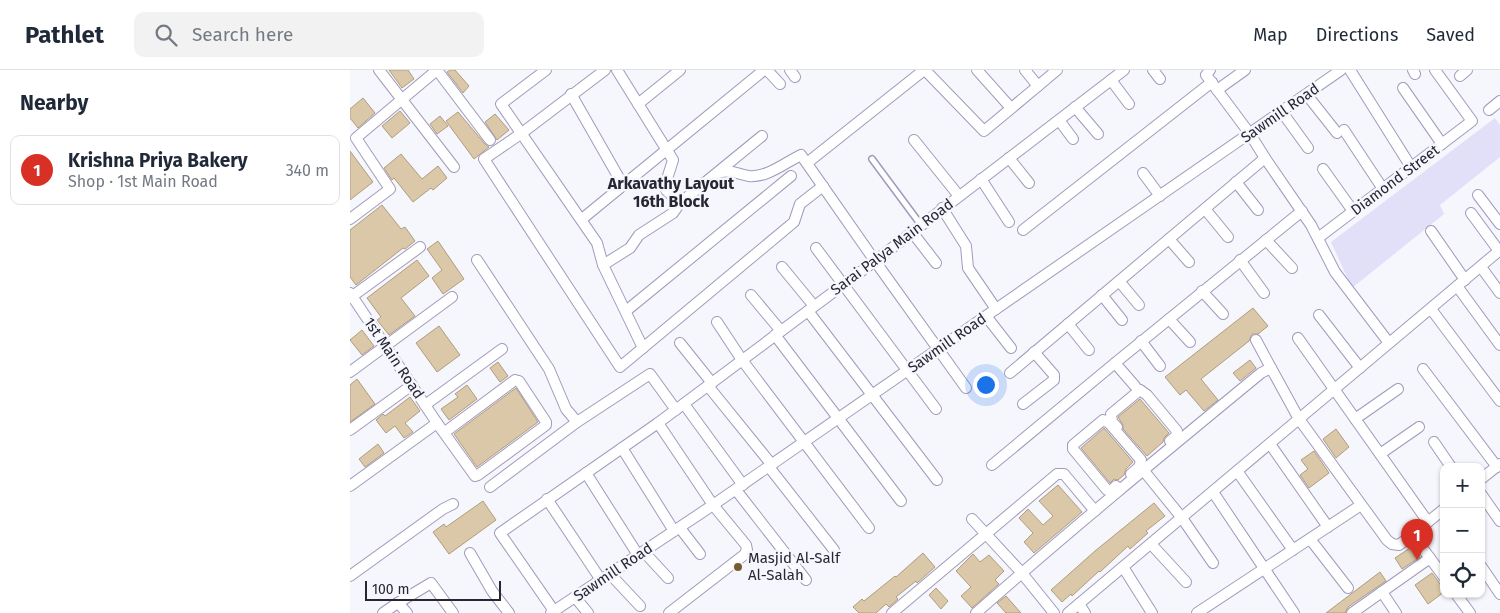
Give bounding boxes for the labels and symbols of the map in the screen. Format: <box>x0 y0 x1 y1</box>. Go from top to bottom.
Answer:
street label: Sawmill Road <box>1237 79 1323 147</box>
street label: Diamond Street <box>1347 141 1443 219</box>
district label: Arkavathy Layout 16th Block <box>607 174 735 211</box>
street label: Sarai Palya Main Road <box>827 195 957 299</box>
street label: Sawmill Road <box>904 309 990 377</box>
street label: 1st Main Road <box>360 314 428 402</box>
your location <box>973 372 999 398</box>
pin: 1 <box>1401 519 1433 560</box>
street label: Sawmill Road <box>570 539 656 605</box>
place label: Masjid Al-Salf Al-Salah <box>748 549 841 584</box>
marker: Masjid Al-Salf Al-Salah <box>732 561 744 573</box>
scale bar <box>365 578 501 601</box>

